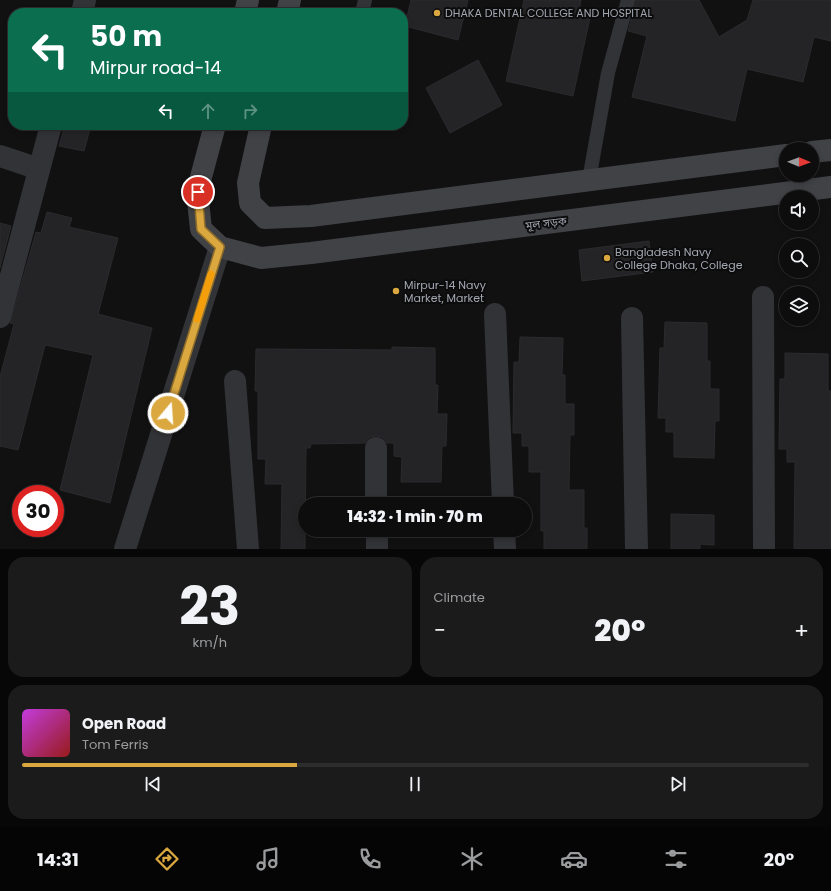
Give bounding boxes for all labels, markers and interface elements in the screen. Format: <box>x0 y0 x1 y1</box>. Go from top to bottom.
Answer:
place label: DHAKA DENTAL COLLEGE AND HOSPITAL <box>445 5 652 21</box>
marker: DHAKA DENTAL COLLEGE AND HOSPITAL <box>432 8 442 18</box>
text: 50 m <box>90 17 162 56</box>
icon: left <box>24 24 76 76</box>
text: Mirpur road-14 <box>90 55 221 80</box>
icon: left <box>155 100 177 122</box>
icon: ahead <box>197 100 219 122</box>
icon: right <box>239 100 261 122</box>
north arrow <box>779 142 819 182</box>
map controls <box>779 142 819 326</box>
pin <box>181 175 215 209</box>
icon: arrive <box>187 181 209 203</box>
button: sound <box>779 190 819 230</box>
street label: মূল সড়ক <box>524 213 568 234</box>
button: search <box>779 238 819 278</box>
place label: Bangladesh Navy College Dhaka, College <box>615 244 743 273</box>
marker: Bangladesh Navy College Dhaka, College <box>602 253 612 263</box>
place label: Mirpur-14 Navy Market, Market <box>404 277 487 306</box>
marker: Mirpur-14 Navy Market, Market <box>391 286 401 296</box>
button: layers <box>779 286 819 326</box>
position arrow <box>147 392 189 434</box>
speed limit sign: 30 <box>12 485 64 537</box>
text: 14:32 · 1 min · 70 m <box>347 506 483 527</box>
text: 23 <box>179 570 240 643</box>
text: Climate <box>434 588 485 607</box>
text: 20° <box>594 609 645 652</box>
text: − <box>434 615 446 646</box>
text: + <box>794 615 809 646</box>
text: km/h <box>192 633 227 652</box>
text: Open Road <box>82 713 166 734</box>
text: Tom Ferris <box>82 735 149 754</box>
icon: previous <box>142 773 164 795</box>
icon: pause <box>404 773 426 795</box>
icon: next <box>667 773 689 795</box>
icon: directions <box>153 845 181 873</box>
icon: music <box>254 845 282 873</box>
icon: phone <box>356 845 384 873</box>
icon: climate <box>458 845 486 873</box>
icon: car <box>560 845 588 873</box>
icon: filters <box>662 845 690 873</box>
text: 14:31 <box>37 847 79 872</box>
text: 20° <box>764 847 794 872</box>

